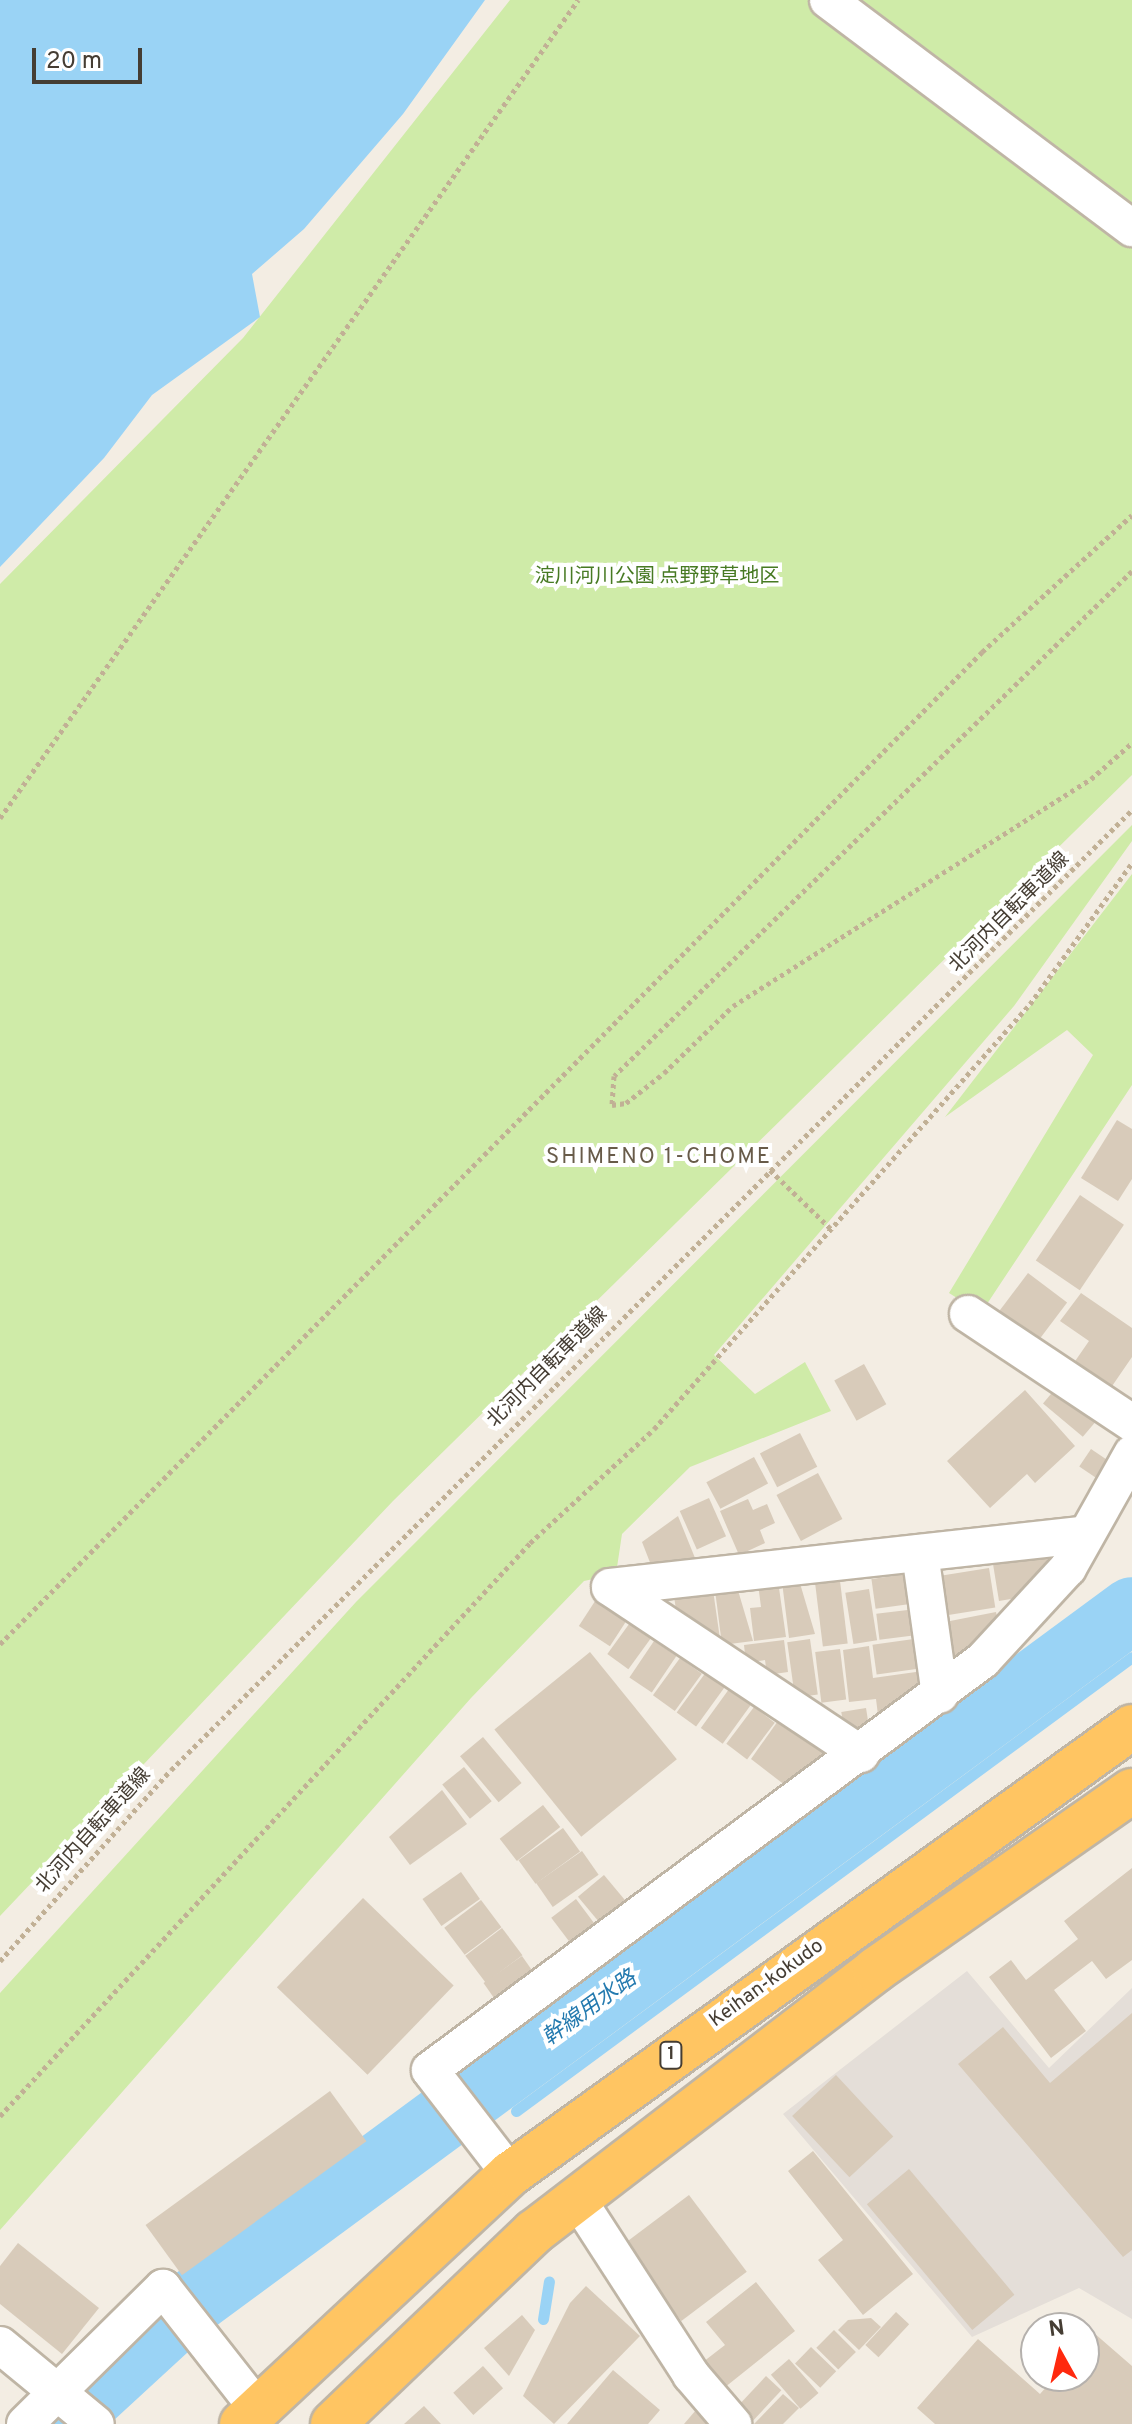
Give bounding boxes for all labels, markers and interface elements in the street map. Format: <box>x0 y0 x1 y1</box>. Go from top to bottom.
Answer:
scale bar <box>36 32 146 82</box>
text: 20 m <box>46 47 102 77</box>
park label: 淀川河川公園 点野野草地区 <box>535 565 779 589</box>
street label: 北河内自転車道線 <box>945 848 1075 978</box>
district label: SHIMENO 1-CHOME <box>546 1145 772 1171</box>
street label: 北河内自転車道線 <box>483 1303 613 1433</box>
street label: 北河内自転車道線 <box>32 1764 156 1898</box>
street label: Keihan-kokudo <box>705 1935 829 2033</box>
water label: 幹線用水路 <box>538 1966 642 2052</box>
road number: 1 <box>659 2041 683 2069</box>
north arrow <box>1020 2312 1100 2392</box>
text: N <box>1047 2315 1067 2344</box>

